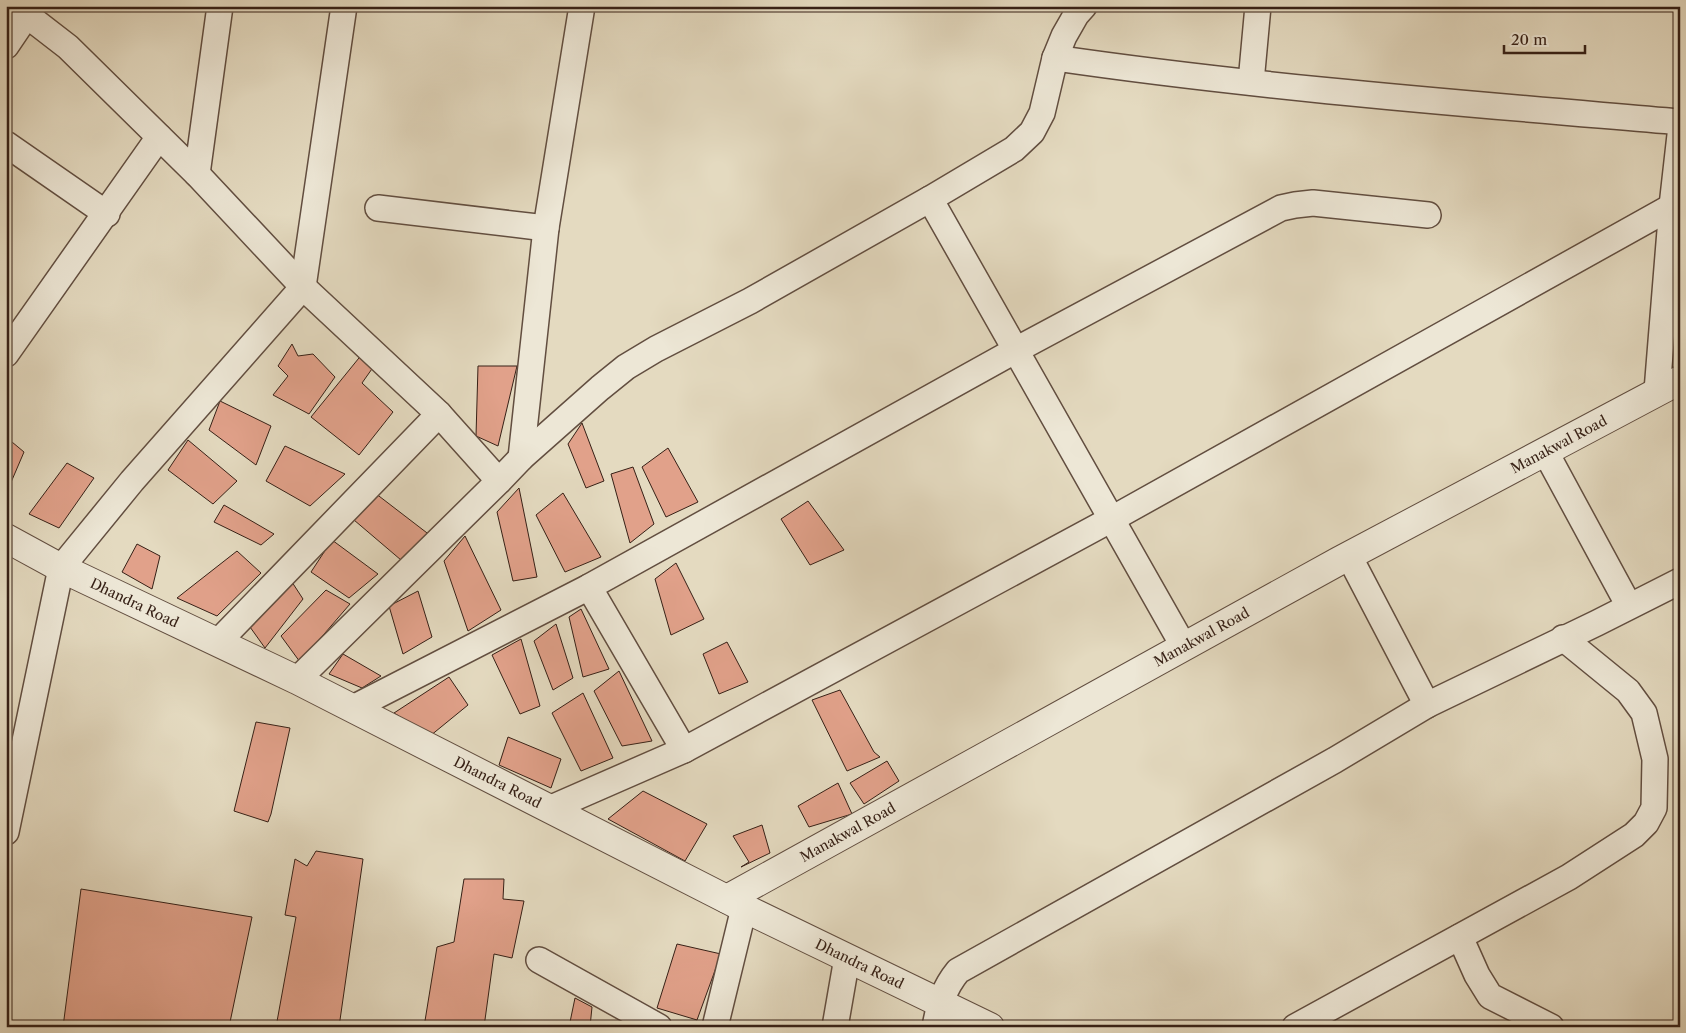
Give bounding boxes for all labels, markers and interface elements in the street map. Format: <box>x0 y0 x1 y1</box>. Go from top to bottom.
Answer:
scale bar <box>1504 22 1585 54</box>
text: 20 m <box>1511 30 1547 49</box>
street label: Manakwal Road <box>1508 411 1610 477</box>
street label: Dhandra Road <box>87 574 182 632</box>
street label: Manakwal Road <box>1150 603 1253 671</box>
street label: Dhandra Road <box>451 752 545 812</box>
street label: Manakwal Road <box>797 798 899 866</box>
street label: Dhandra Road <box>812 935 907 993</box>

